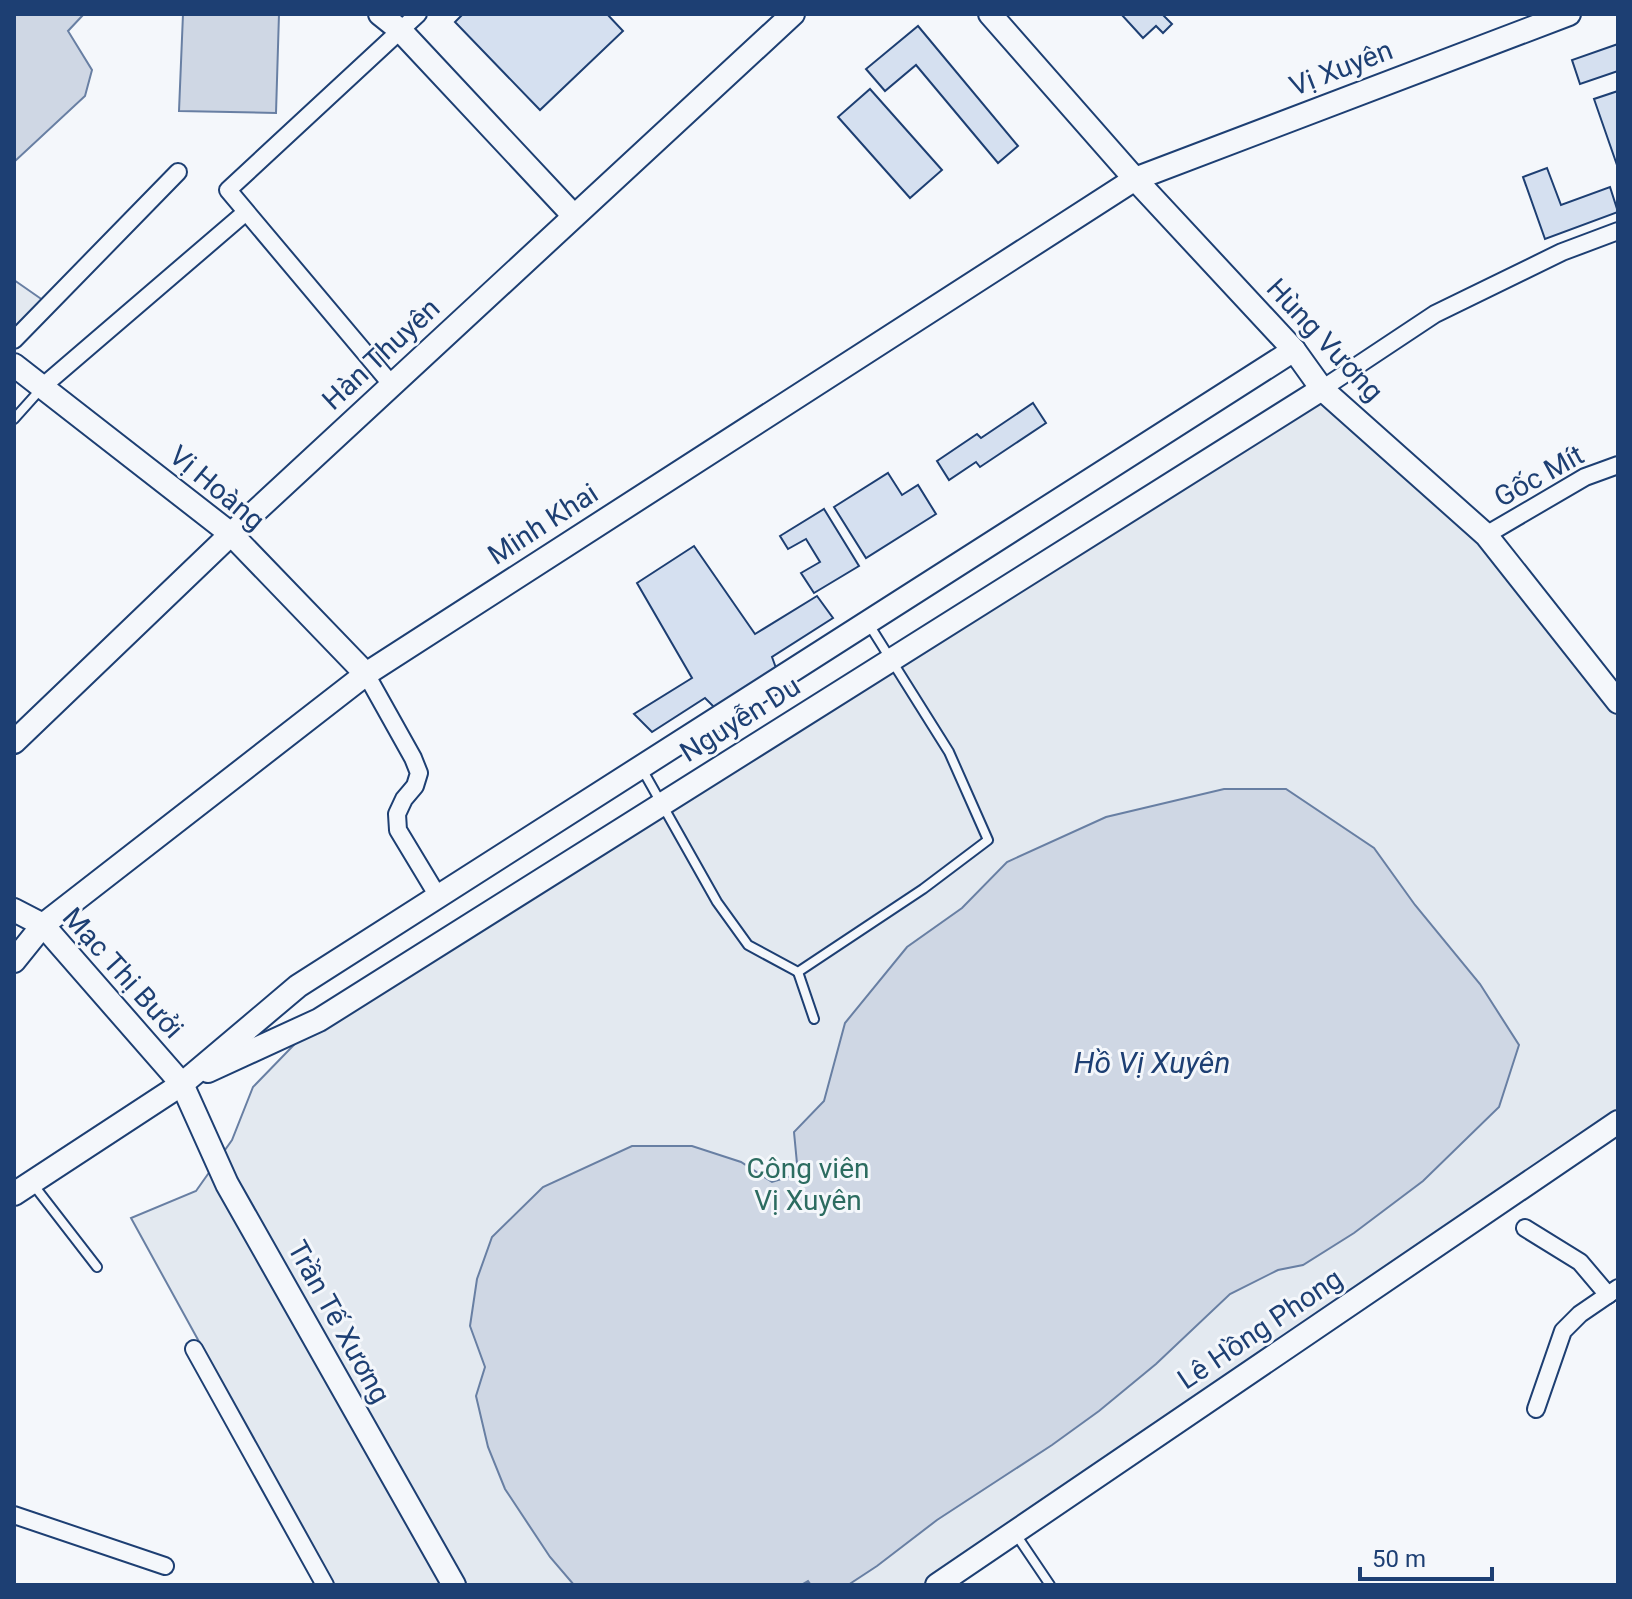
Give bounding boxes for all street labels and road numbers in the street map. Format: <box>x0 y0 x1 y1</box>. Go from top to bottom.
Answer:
street label: Vị Xuyên <box>1285 33 1397 103</box>
street label: Hùng Vương <box>1260 272 1390 408</box>
street label: Hàn Thuyên <box>316 291 446 417</box>
street label: Gốc Mít <box>1488 438 1590 514</box>
street label: Vị Hoàng <box>163 439 271 537</box>
street label: Minh Khai <box>482 476 604 572</box>
street label: Nguyễn Du <box>674 669 806 769</box>
street label: Mạc Thị Bưởi <box>56 901 190 1045</box>
street label: Trần Tế Xương <box>281 1235 397 1409</box>
street label: Lê Hồng Phong <box>1172 1262 1348 1396</box>

